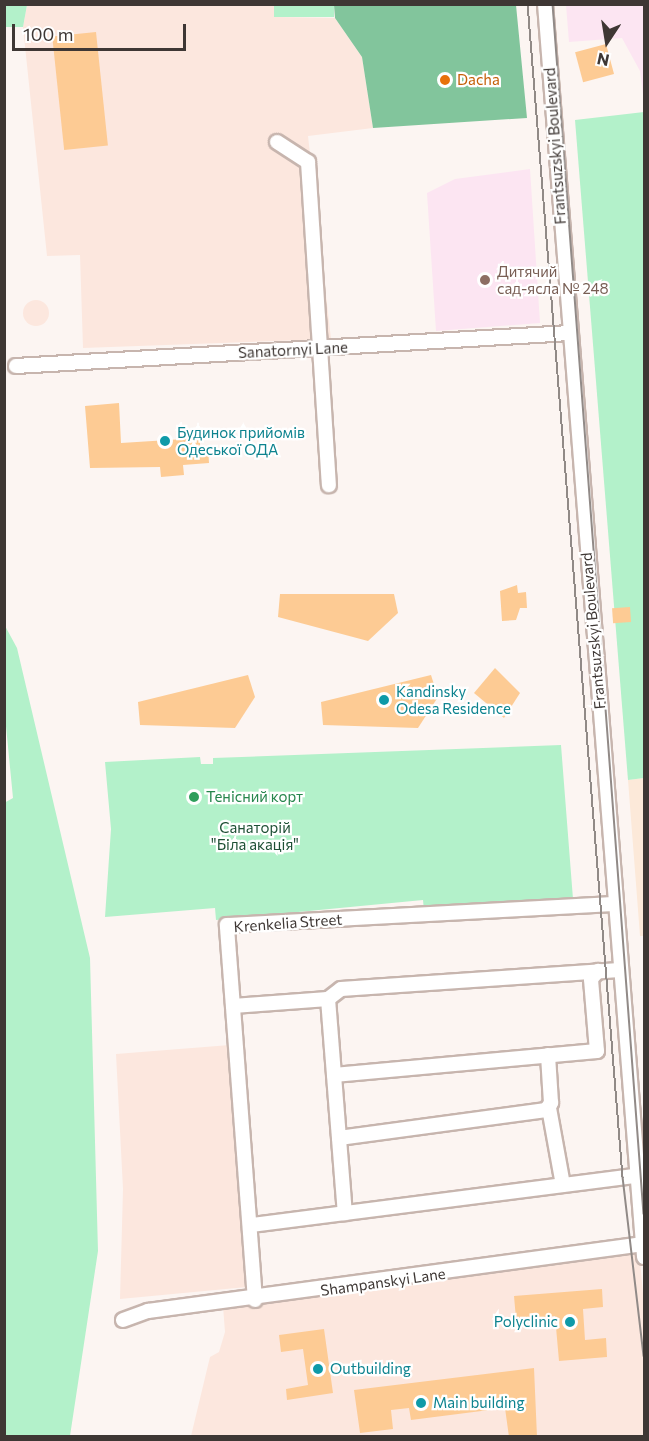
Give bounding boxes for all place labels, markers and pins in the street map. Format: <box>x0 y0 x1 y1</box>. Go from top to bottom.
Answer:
place label: Dacha <box>457 71 500 89</box>
marker: Dacha <box>438 73 452 87</box>
place label: Дитячий сад-ясла № 248 <box>497 262 609 297</box>
marker: Дитячий сад-ясла № 248 <box>478 273 492 287</box>
place label: Будинок прийомів Одеської ОДА <box>177 423 305 458</box>
marker: Будинок прийомів Одеської ОДА <box>158 434 172 448</box>
place label: Kandinsky Odesa Residence <box>396 682 511 717</box>
marker: Kandinsky Odesa Residence <box>377 693 391 707</box>
place label: Тенісний корт <box>206 788 303 806</box>
marker: Тенісний корт <box>187 790 201 804</box>
place label: Polyclinic <box>494 1313 558 1331</box>
marker: Polyclinic <box>563 1315 577 1329</box>
place label: Outbuilding <box>330 1360 411 1378</box>
marker: Outbuilding <box>311 1362 325 1376</box>
place label: Main building <box>433 1394 525 1412</box>
marker: Main building <box>414 1396 428 1410</box>

